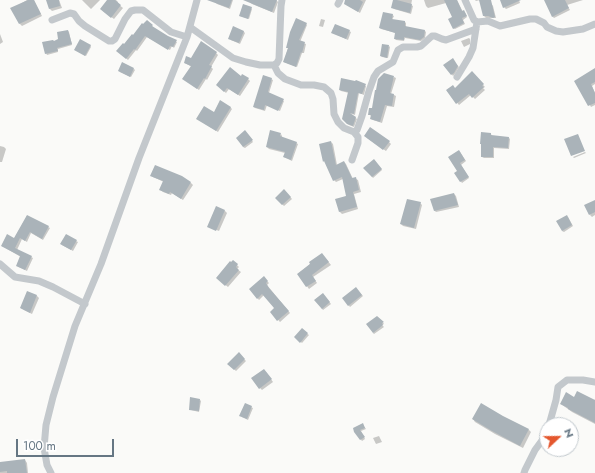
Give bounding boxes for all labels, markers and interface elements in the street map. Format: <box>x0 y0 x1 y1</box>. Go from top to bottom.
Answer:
north arrow <box>539 417 579 457</box>
text: N <box>560 426 578 440</box>
scale bar <box>18 431 116 457</box>
text: 100 m <box>23 437 56 455</box>

